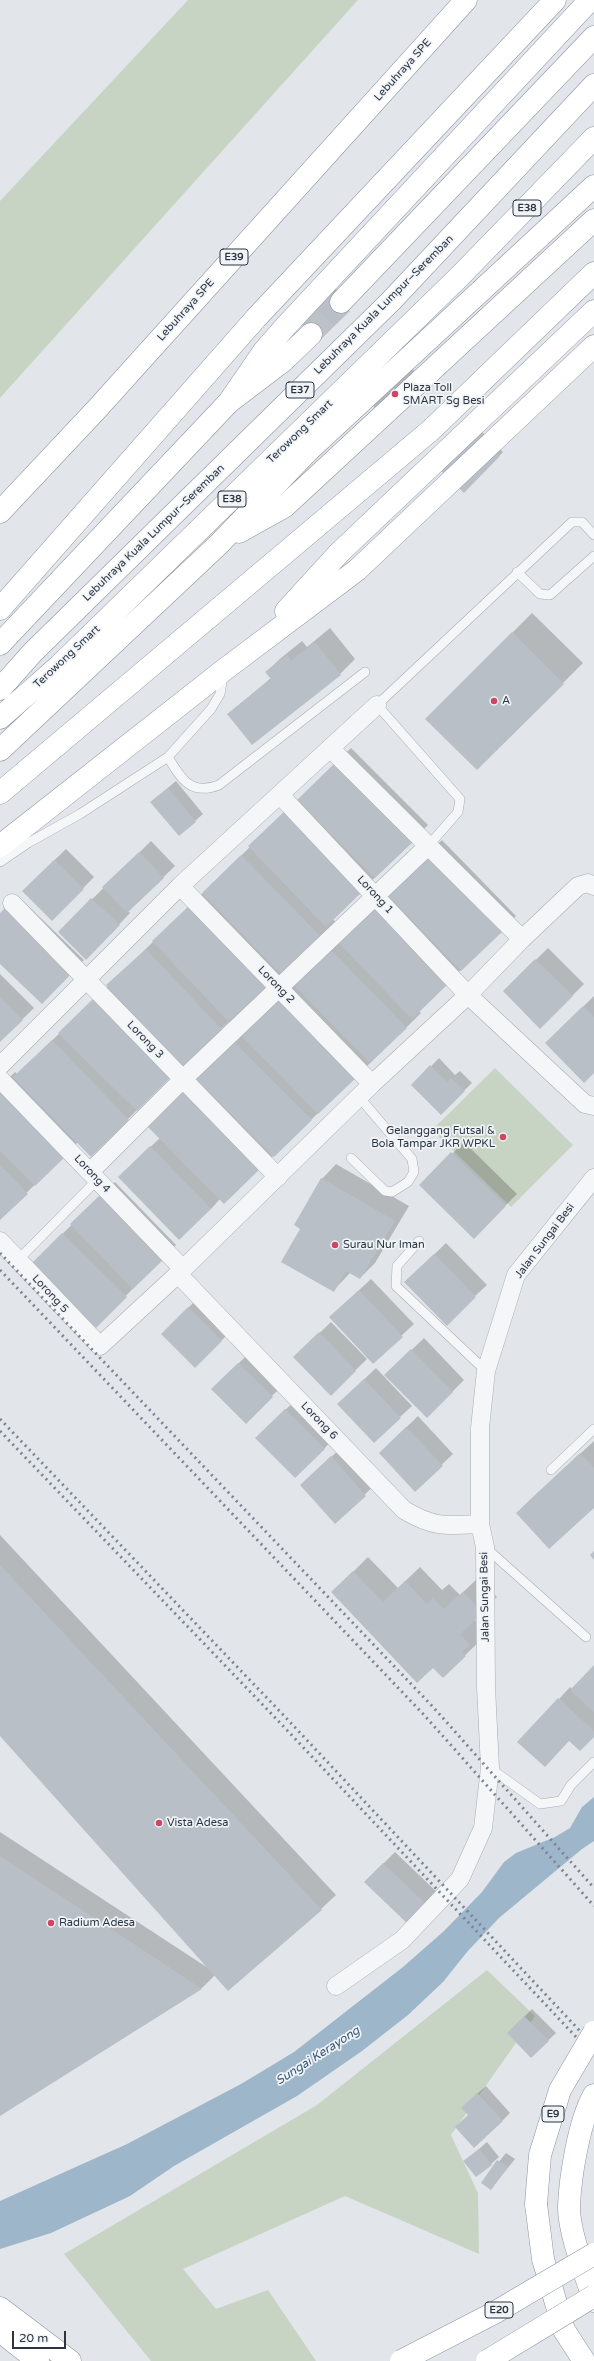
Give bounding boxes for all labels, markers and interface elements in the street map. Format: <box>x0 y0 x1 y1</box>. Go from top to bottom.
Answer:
street label: Lebuhraya SPE <box>372 36 434 104</box>
road number: E38 <box>513 200 541 216</box>
street label: Lebuhraya Kuala Lumpur–Seremban <box>312 233 456 377</box>
road number: E39 <box>220 249 248 265</box>
street label: Lebuhraya SPE <box>155 276 217 344</box>
place label: Plaza Toll SMART Sg Besi <box>403 381 484 407</box>
road number: E37 <box>286 382 314 398</box>
marker: Plaza Toll SMART Sg Besi <box>390 389 400 399</box>
street label: Terowong Smart <box>264 397 336 467</box>
street label: Lebuhraya Kuala Lumpur–Seremban <box>80 462 228 604</box>
road number: E38 <box>218 491 246 507</box>
street label: Terowong Smart <box>31 623 103 691</box>
place label: A <box>502 694 510 708</box>
marker: A <box>489 696 499 706</box>
street label: Lorong 1 <box>354 873 396 917</box>
street label: Lorong 2 <box>255 963 297 1007</box>
street label: Lorong 3 <box>124 1018 166 1062</box>
place label: Gelanggang Futsal & Bola Tampar JKR WPKL <box>371 1124 495 1150</box>
marker: Gelanggang Futsal & Bola Tampar JKR WPKL <box>498 1132 508 1142</box>
street label: Lorong 4 <box>71 1152 113 1196</box>
street label: Jalan Sungai Besi <box>513 1201 577 1281</box>
place label: Surau Nur Iman <box>343 1238 425 1252</box>
marker: Surau Nur Iman <box>330 1240 340 1250</box>
street label: Lorong 5 <box>29 1272 71 1316</box>
street label: Lorong 6 <box>298 1399 340 1443</box>
street label: Jalan Sungai Besi <box>478 1552 492 1642</box>
place label: Vista Adesa <box>167 1816 228 1830</box>
marker: Vista Adesa <box>154 1818 164 1828</box>
place label: Radium Adesa <box>59 1916 135 1930</box>
marker: Radium Adesa <box>46 1918 56 1928</box>
water label: Sungai Kerayong <box>273 2024 363 2088</box>
road number: E9 <box>542 2106 564 2122</box>
road number: E20 <box>485 2302 513 2318</box>
scale bar <box>14 2323 68 2349</box>
text: 20 m <box>19 2331 48 2345</box>

